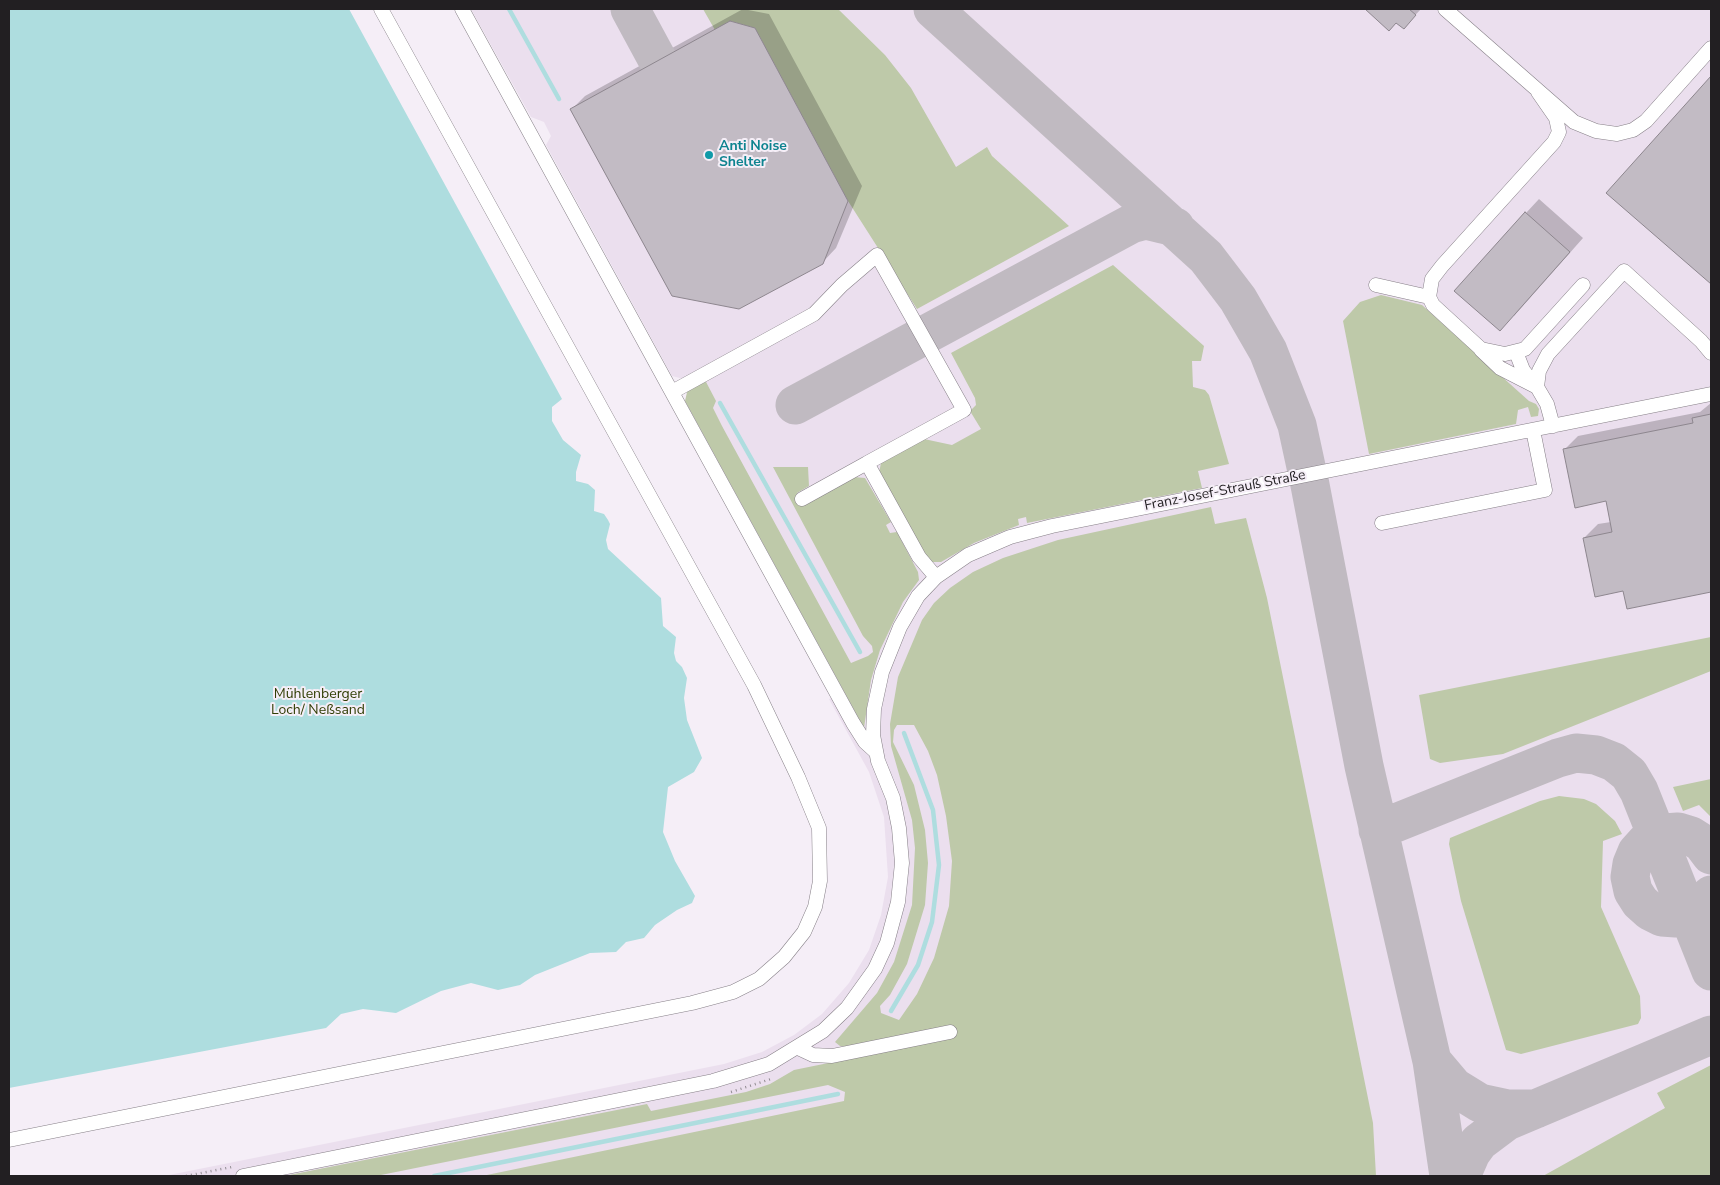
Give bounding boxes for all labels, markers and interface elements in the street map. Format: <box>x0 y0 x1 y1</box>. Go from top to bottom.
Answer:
place label: Anti Noise Shelter <box>719 139 787 172</box>
marker: Anti Noise Shelter <box>703 149 715 161</box>
street label: Franz-Josef-Strauß Straße <box>1143 467 1307 515</box>
park label: Mühlenberger Loch/ Neßsand <box>271 687 365 720</box>

